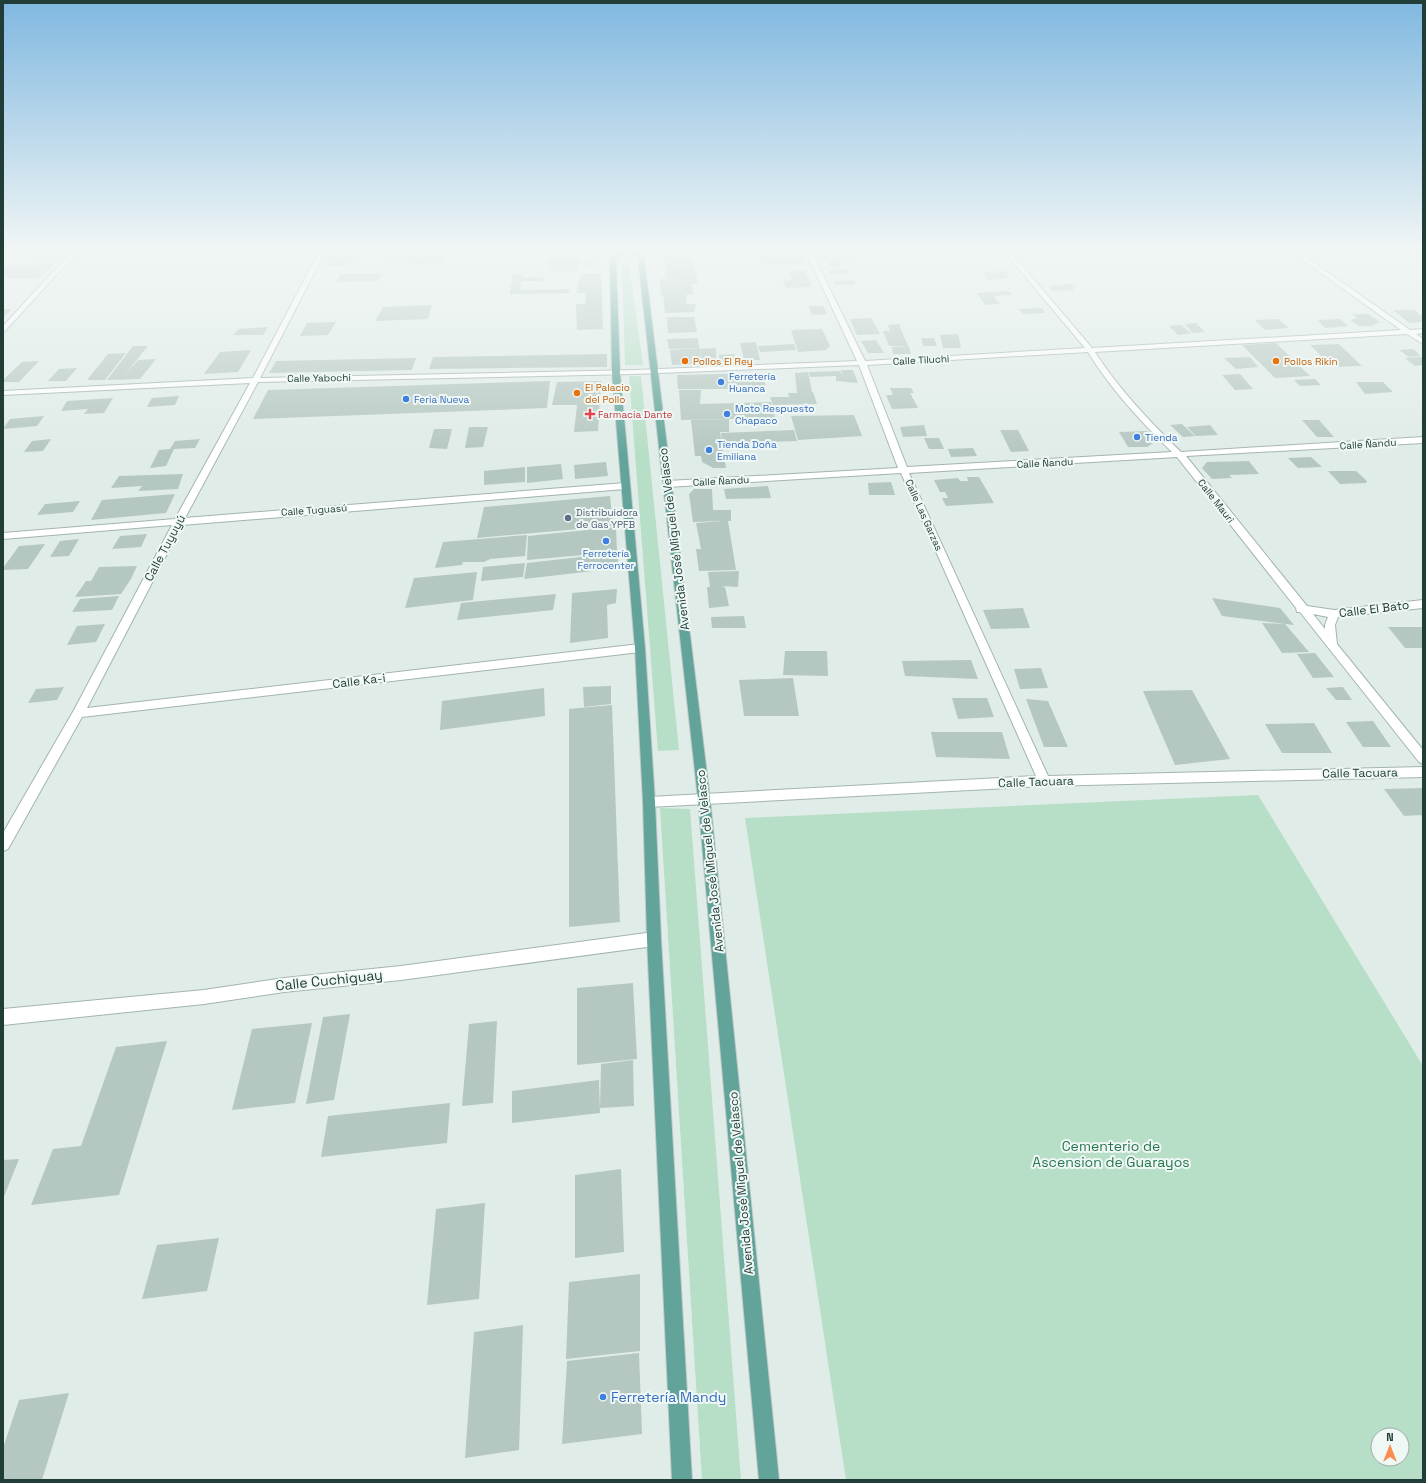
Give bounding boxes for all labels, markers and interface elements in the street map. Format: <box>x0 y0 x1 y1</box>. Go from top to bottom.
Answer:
street label: Calle Tiluchi <box>892 352 950 368</box>
place label: Pollos El Rey <box>693 355 753 368</box>
place label: Pollos Rikin <box>1284 355 1338 368</box>
marker: Pollos El Rey <box>680 356 690 366</box>
marker: Pollos Rikin <box>1271 356 1281 366</box>
place label: Ferretería Huanca <box>729 370 776 395</box>
street label: Calle Yabochi <box>287 371 351 385</box>
marker: Ferretería Huanca <box>716 377 726 387</box>
place label: El Palacio del Pollo <box>585 381 630 406</box>
marker: El Palacio del Pollo <box>572 388 582 398</box>
place label: Feria Nueva <box>414 393 470 406</box>
marker: Feria Nueva <box>401 394 411 404</box>
place label: Moto Respuesto Chapaco <box>735 402 815 427</box>
place label: Farmacia Dante <box>598 408 673 421</box>
marker: Farmacia Dante <box>585 409 595 419</box>
marker: Moto Respuesto Chapaco <box>722 409 732 419</box>
place label: Tienda <box>1145 431 1178 444</box>
marker: Tienda <box>1132 432 1142 442</box>
street label: Calle Ñandu <box>1339 436 1397 452</box>
place label: Tienda Doña Emiliana <box>717 438 777 463</box>
marker: Tienda Doña Emiliana <box>704 445 714 455</box>
street label: Avenida José Miguel de Velasco <box>655 447 693 631</box>
street label: Calle Ñandu <box>1016 455 1074 471</box>
street label: Calle Ñandu <box>692 473 750 489</box>
street label: Calle Mauri <box>1195 476 1237 526</box>
street label: Calle Las Garzas <box>902 477 946 553</box>
street label: Calle Tuguasú <box>281 501 347 519</box>
place label: Distribuidora de Gas YPFB <box>576 506 638 531</box>
street label: Calle Tuyuyú <box>141 512 189 584</box>
marker: Distribuidora de Gas YPFB <box>563 513 573 523</box>
marker: Ferretería Ferrocenter <box>601 536 611 546</box>
place label: Ferretería Ferrocenter <box>578 547 635 572</box>
street label: Calle El Bato <box>1338 597 1410 621</box>
street label: Calle Ka-i <box>332 670 386 692</box>
street label: Calle Tacuara <box>1322 764 1398 782</box>
street label: Avenida José Miguel de Velasco <box>692 769 728 953</box>
street label: Calle Tacuara <box>998 773 1074 791</box>
street label: Calle Cuchiguay <box>274 965 384 995</box>
street label: Avenida José Miguel de Velasco <box>725 1091 757 1275</box>
park label: Cementerio de Ascension de Guarayos <box>1032 1137 1190 1171</box>
place label: Ferretería Mandy <box>611 1388 726 1406</box>
marker: Ferretería Mandy <box>598 1392 608 1402</box>
north arrow <box>1370 1427 1410 1467</box>
text: N <box>1386 1430 1394 1444</box>

